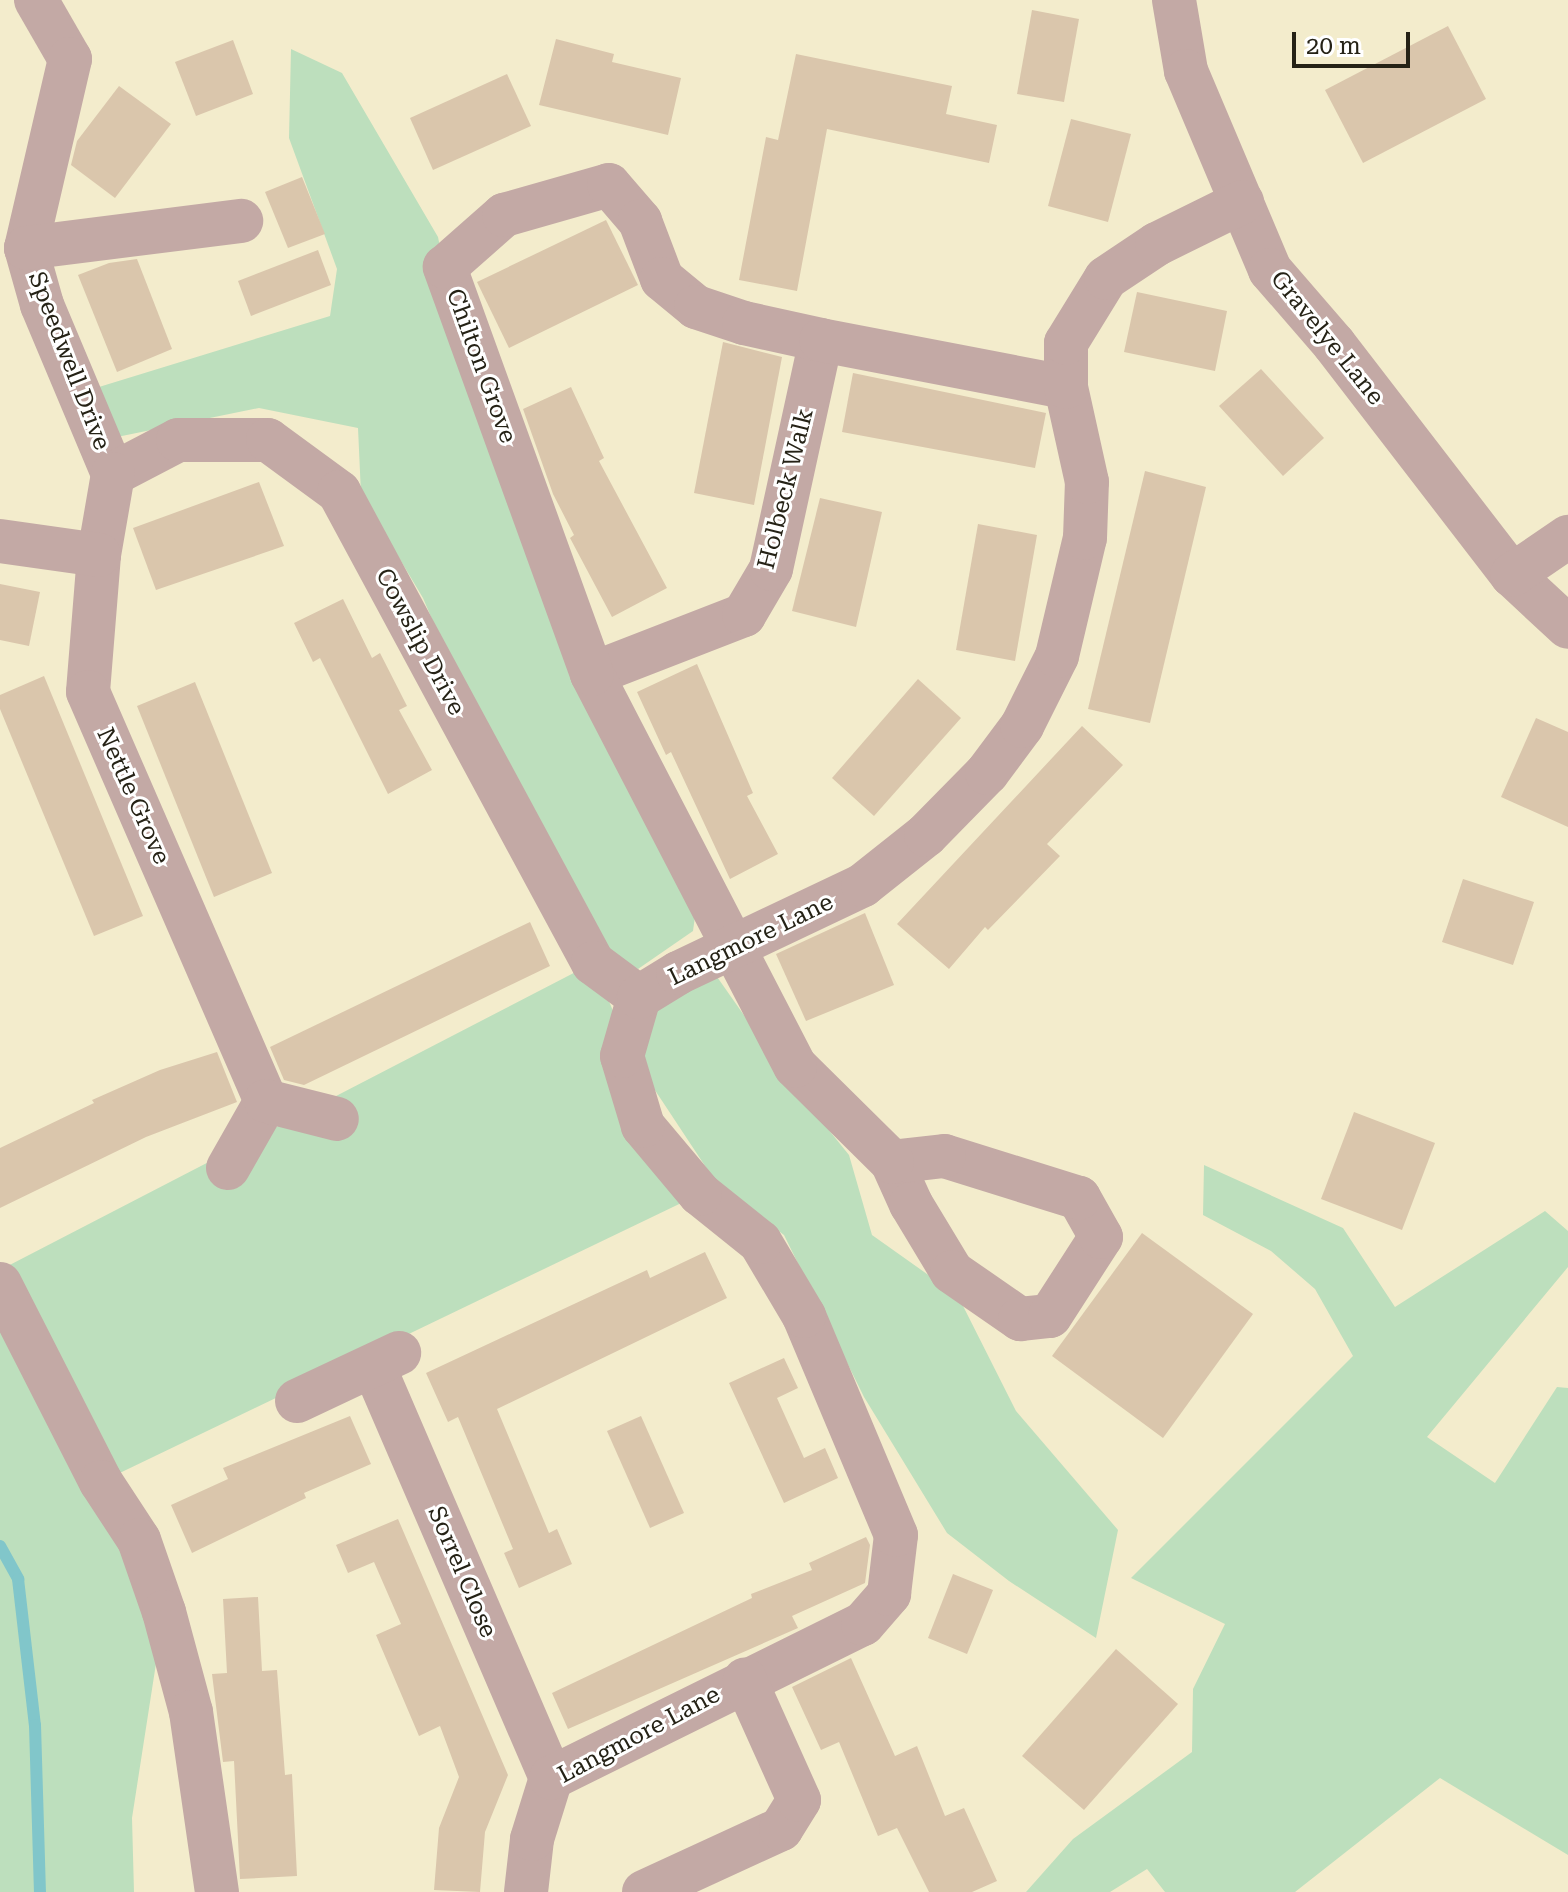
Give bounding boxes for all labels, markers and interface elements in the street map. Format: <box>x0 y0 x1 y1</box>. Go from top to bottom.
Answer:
scale bar <box>1296 16 1414 66</box>
text: 20 m <box>1306 32 1361 60</box>
street label: Gravelye Lane <box>1264 265 1390 411</box>
street label: Speedwell Drive <box>22 268 116 454</box>
street label: Chilton Grove <box>440 285 522 447</box>
street label: Holbeck Walk <box>752 406 820 572</box>
street label: Cowslip Drive <box>369 564 471 720</box>
street label: Nettle Grove <box>90 723 176 869</box>
street label: Langmore Lane <box>664 888 838 992</box>
street label: Sorrel Close <box>421 1502 503 1642</box>
street label: Langmore Lane <box>553 1680 725 1790</box>

